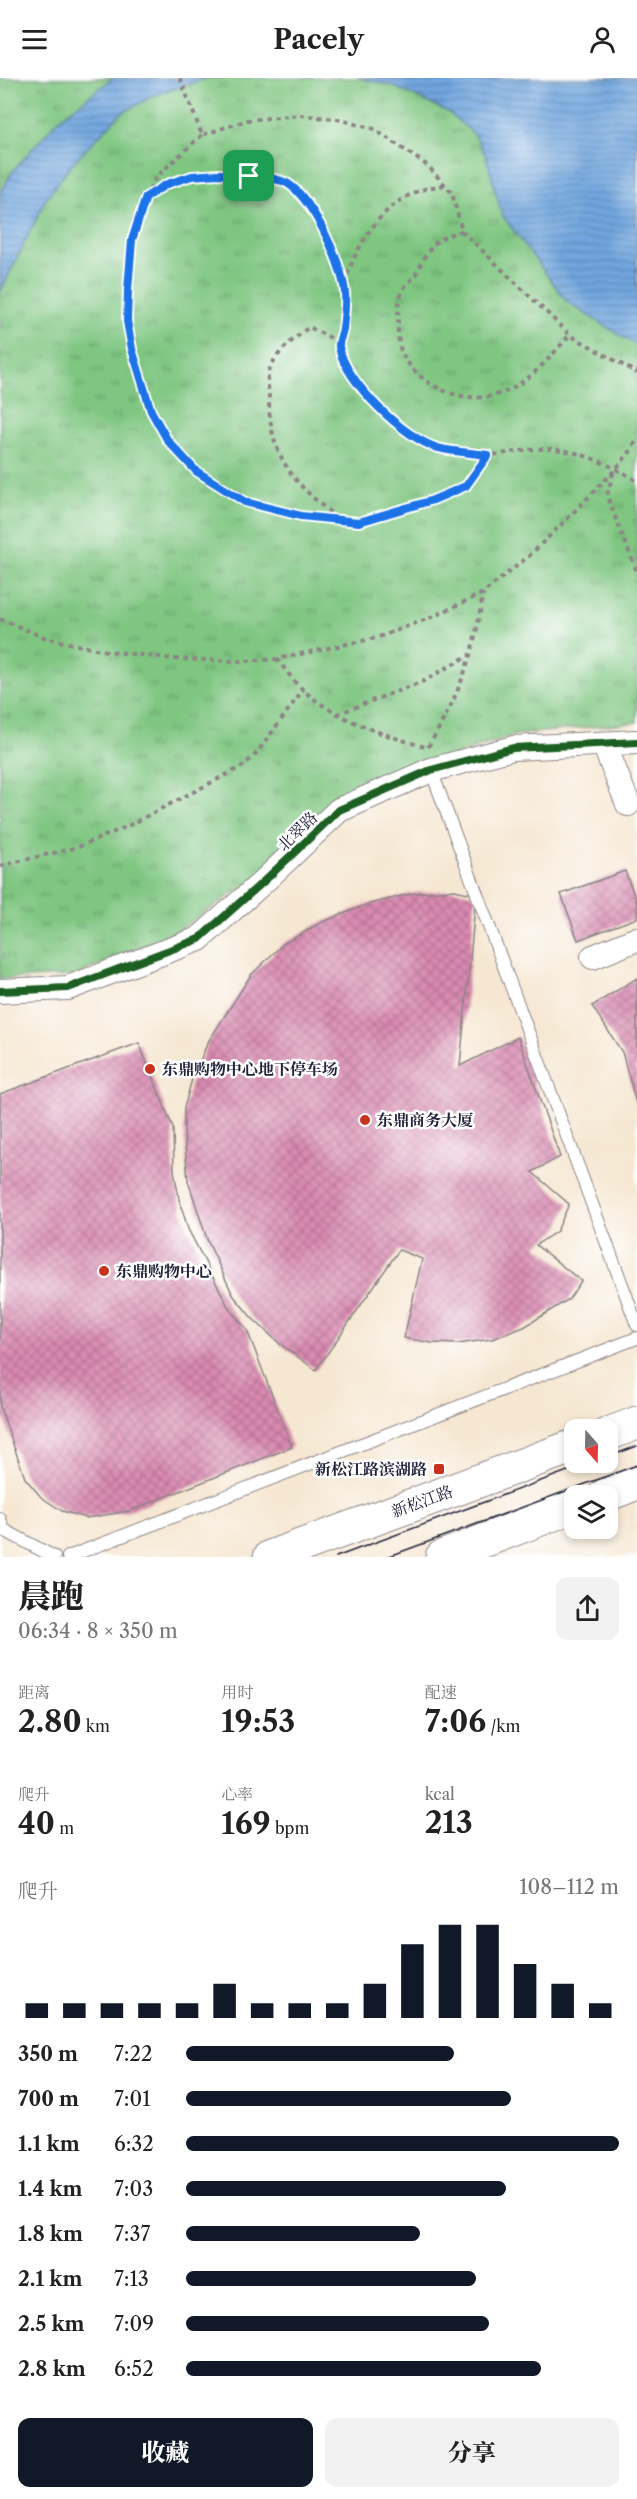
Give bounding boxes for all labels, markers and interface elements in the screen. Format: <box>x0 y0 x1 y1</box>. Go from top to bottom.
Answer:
icon: menu <box>18 23 51 56</box>
text: Pacely <box>273 23 364 56</box>
icon: person <box>586 23 619 56</box>
pin <box>223 150 274 201</box>
icon: arrive <box>232 159 265 192</box>
street label: 北翠路 <box>273 807 321 855</box>
place label: 东鼎购物中心地下停车场 <box>162 1059 338 1079</box>
marker: 东鼎购物中心地下停车场 <box>143 1062 157 1076</box>
place label: 东鼎商务大厦 <box>377 1110 473 1130</box>
marker: 东鼎商务大厦 <box>358 1113 372 1127</box>
place label: 东鼎购物中心 <box>116 1261 212 1281</box>
marker: 东鼎购物中心 <box>97 1264 111 1278</box>
north arrow <box>564 1419 618 1473</box>
map controls <box>564 1419 618 1539</box>
place label: 新松江路滨湖路 <box>315 1459 427 1479</box>
marker: 新松江路滨湖路 <box>432 1462 446 1476</box>
street label: 新松江路 <box>389 1481 455 1521</box>
button: layers <box>564 1485 618 1539</box>
text: 晨跑 <box>18 1576 84 1617</box>
button: share <box>556 1577 619 1640</box>
text: 06:34 · 8 × 350 m <box>18 1619 178 1643</box>
text: 距离 <box>18 1682 50 1702</box>
text: 用时 <box>221 1682 253 1702</box>
text: 配速 <box>425 1682 457 1702</box>
text: 2.80 <box>18 1703 82 1740</box>
text: 19:53 <box>221 1703 295 1740</box>
text: 7:06 <box>425 1703 486 1740</box>
text: km <box>82 1716 110 1736</box>
text: /km <box>486 1716 520 1736</box>
text: 爬升 <box>18 1784 50 1804</box>
text: 心率 <box>221 1784 253 1804</box>
text: kcal <box>425 1784 455 1804</box>
text: 213 <box>425 1804 473 1841</box>
text: 40 <box>18 1805 55 1842</box>
text: 169 <box>221 1805 271 1842</box>
text: m <box>55 1818 74 1838</box>
text: bpm <box>271 1818 309 1838</box>
text: 108–112 m <box>519 1875 619 1899</box>
text: 爬升 <box>18 1879 58 1903</box>
text: 350 m <box>18 2042 78 2066</box>
text: 7:22 <box>114 2042 152 2066</box>
text: 700 m <box>18 2087 79 2111</box>
text: 7:01 <box>114 2087 151 2111</box>
text: 1.1 km <box>18 2132 80 2156</box>
text: 6:32 <box>114 2132 154 2156</box>
text: 1.4 km <box>18 2177 83 2201</box>
text: 7:03 <box>114 2177 153 2201</box>
text: 1.8 km <box>18 2222 83 2246</box>
text: 7:37 <box>114 2222 150 2246</box>
text: 2.1 km <box>18 2267 82 2291</box>
text: 7:13 <box>114 2267 149 2291</box>
text: 2.5 km <box>18 2312 85 2336</box>
text: 7:09 <box>114 2312 154 2336</box>
text: 2.8 km <box>18 2357 86 2381</box>
text: 6:52 <box>114 2357 154 2381</box>
button: 收藏 <box>18 2418 313 2487</box>
button: 分享 <box>325 2418 619 2487</box>

